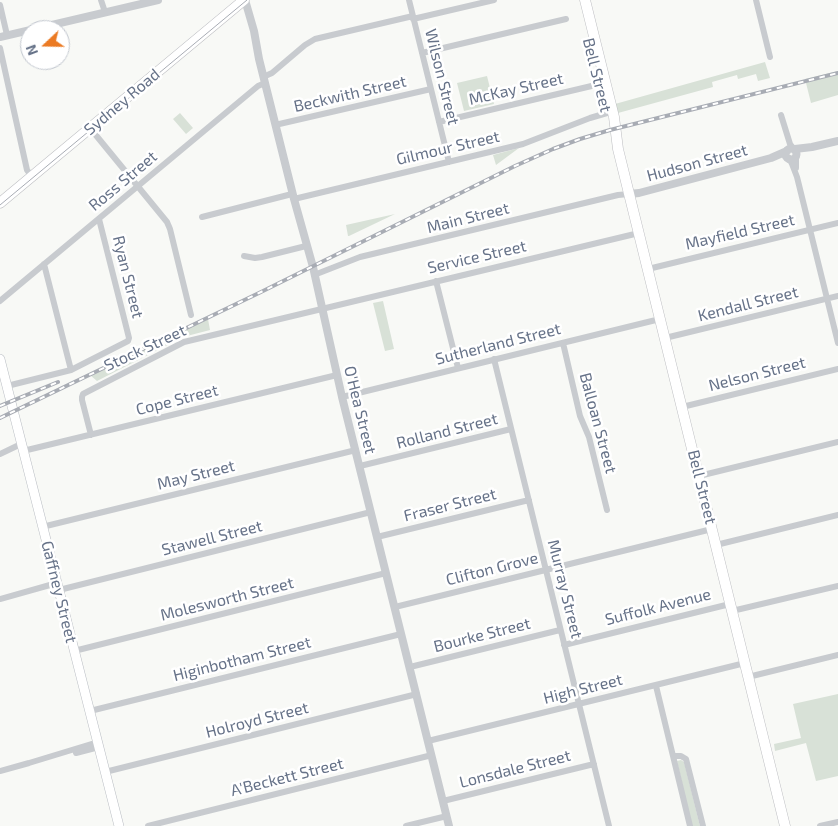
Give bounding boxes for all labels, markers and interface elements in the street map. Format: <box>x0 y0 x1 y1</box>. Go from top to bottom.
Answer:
north arrow <box>20 20 70 70</box>
street label: Wilson Street <box>421 27 463 127</box>
street label: Bell Street <box>578 36 616 114</box>
text: N <box>22 42 41 58</box>
street label: Sydney Road <box>80 65 164 139</box>
street label: McKay Street <box>467 69 565 109</box>
street label: Beckwith Street <box>292 72 408 116</box>
street label: Gilmour Street <box>394 127 502 169</box>
street label: Hudson Street <box>645 140 749 186</box>
street label: Ross Street <box>85 147 161 215</box>
street label: Main Street <box>425 199 511 237</box>
street label: Mayfield Street <box>684 210 796 254</box>
street label: Ryan Street <box>108 234 148 320</box>
street label: Service Street <box>426 236 528 278</box>
street label: Kendall Street <box>696 282 800 326</box>
street label: Sutherland Street <box>433 319 563 369</box>
street label: Stock Street <box>101 321 189 375</box>
street label: Nelson Street <box>707 353 807 395</box>
street label: O'Hea Street <box>340 364 380 456</box>
street label: Balloan Street <box>575 371 621 475</box>
street label: Cope Street <box>134 381 220 419</box>
street label: Rolland Street <box>394 409 500 453</box>
street label: Bell Street <box>683 448 721 526</box>
street label: May Street <box>155 456 237 494</box>
street label: Fraser Street <box>402 484 498 526</box>
street label: Stawell Street <box>160 516 264 560</box>
street label: Murray Street <box>543 538 587 640</box>
street label: Gaffney Street <box>37 539 81 645</box>
street label: Clifton Grove <box>444 548 540 590</box>
street label: Molesworth Street <box>158 573 296 625</box>
street label: Suffolk Avenue <box>603 585 713 629</box>
street label: Bourke Street <box>432 614 532 656</box>
street label: Higinbotham Street <box>171 633 313 685</box>
street label: High Street <box>541 670 625 708</box>
street label: Holroyd Street <box>204 698 310 742</box>
street label: Lonsdale Street <box>457 746 573 792</box>
street label: A'Beckett Street <box>229 754 345 800</box>

